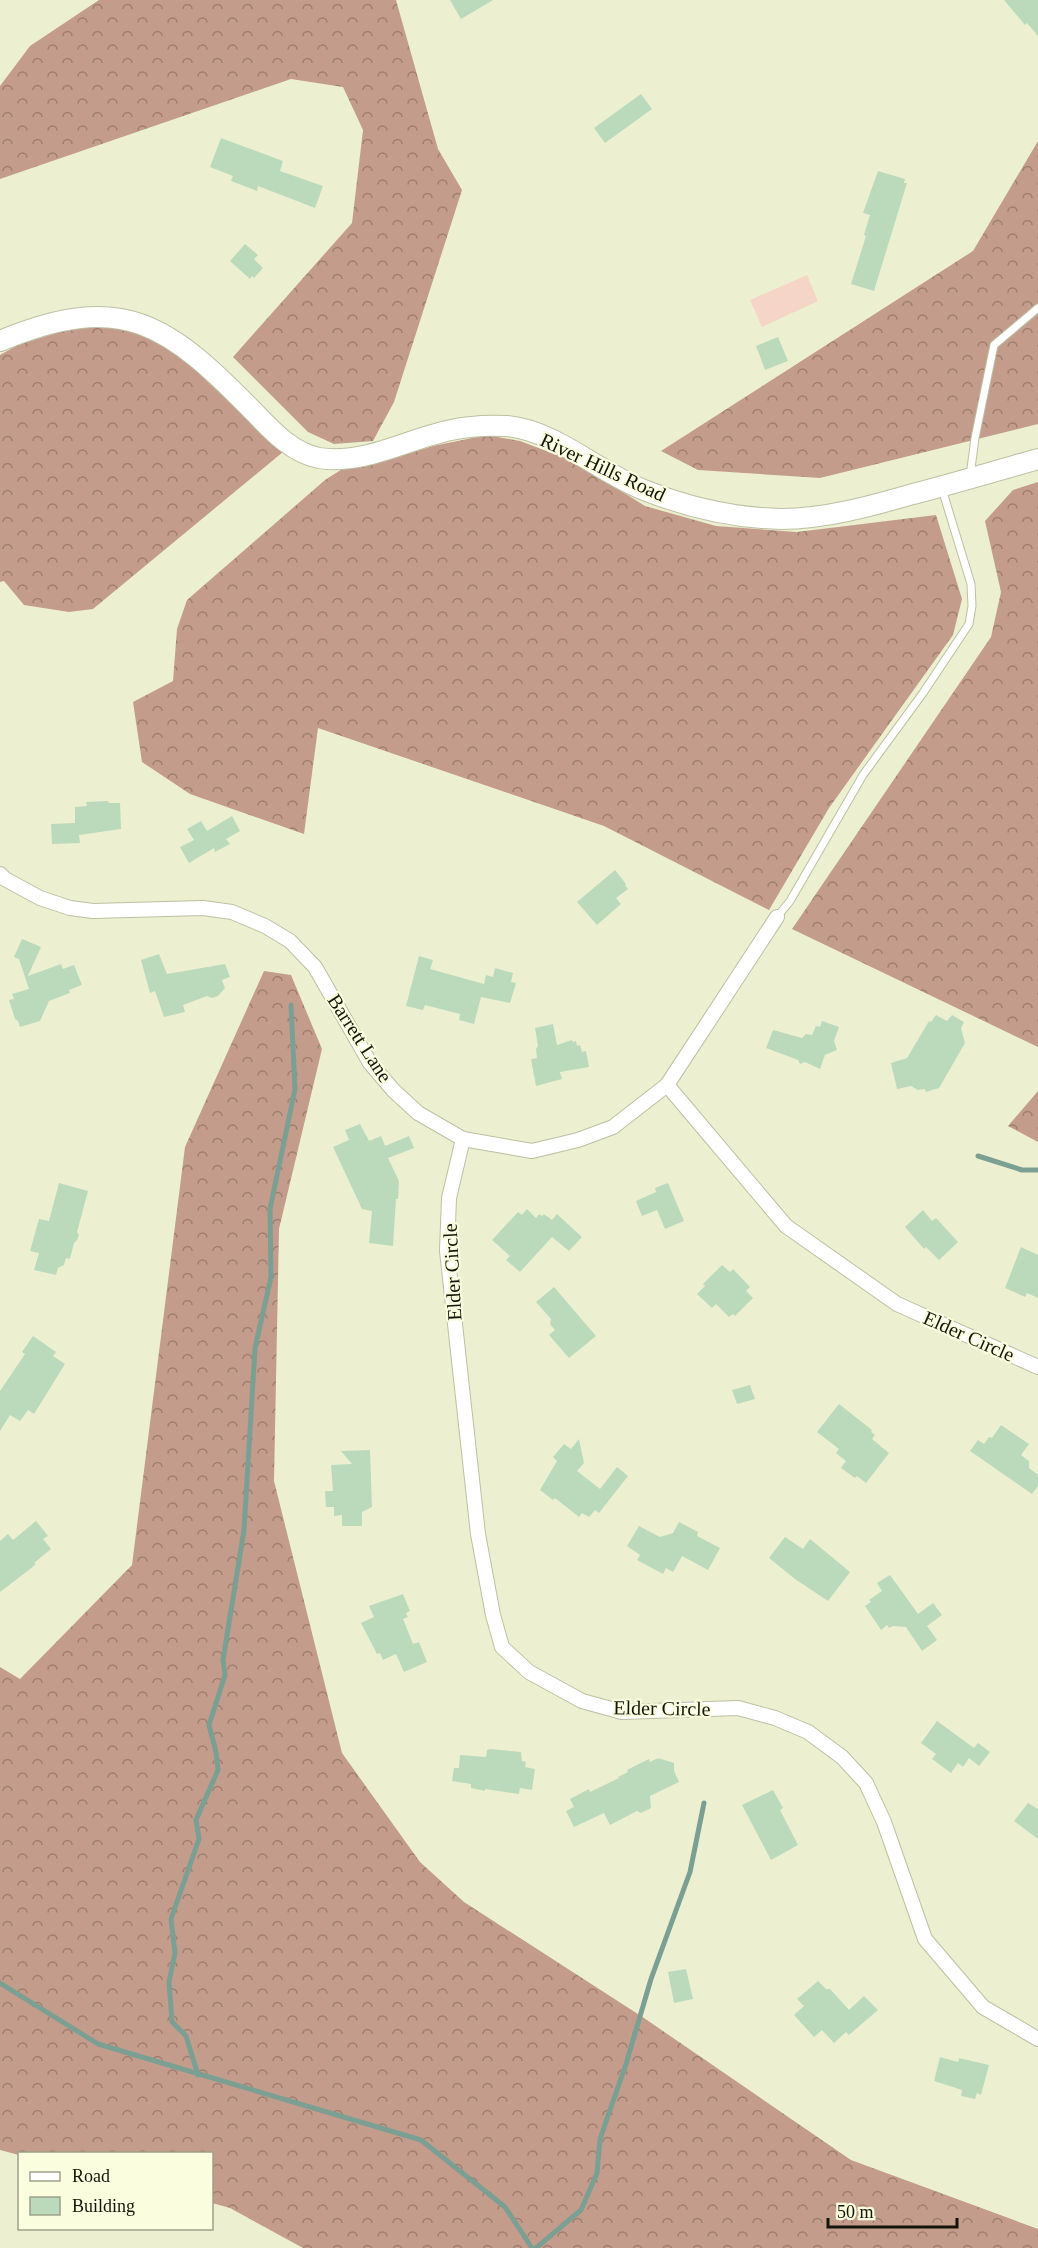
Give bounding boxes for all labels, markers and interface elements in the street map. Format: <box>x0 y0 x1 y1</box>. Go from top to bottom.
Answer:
street label: River Hills Road <box>537 428 669 506</box>
street label: Barrett Lane <box>323 990 397 1086</box>
street label: Elder Circle <box>438 1223 466 1321</box>
street label: Elder Circle <box>920 1306 1018 1366</box>
street label: Elder Circle <box>613 1696 711 1720</box>
legend <box>18 2152 213 2230</box>
text: Road <box>72 2166 110 2186</box>
scale bar <box>828 2191 957 2229</box>
text: Building <box>72 2196 135 2216</box>
text: 50 m <box>837 2202 874 2222</box>

